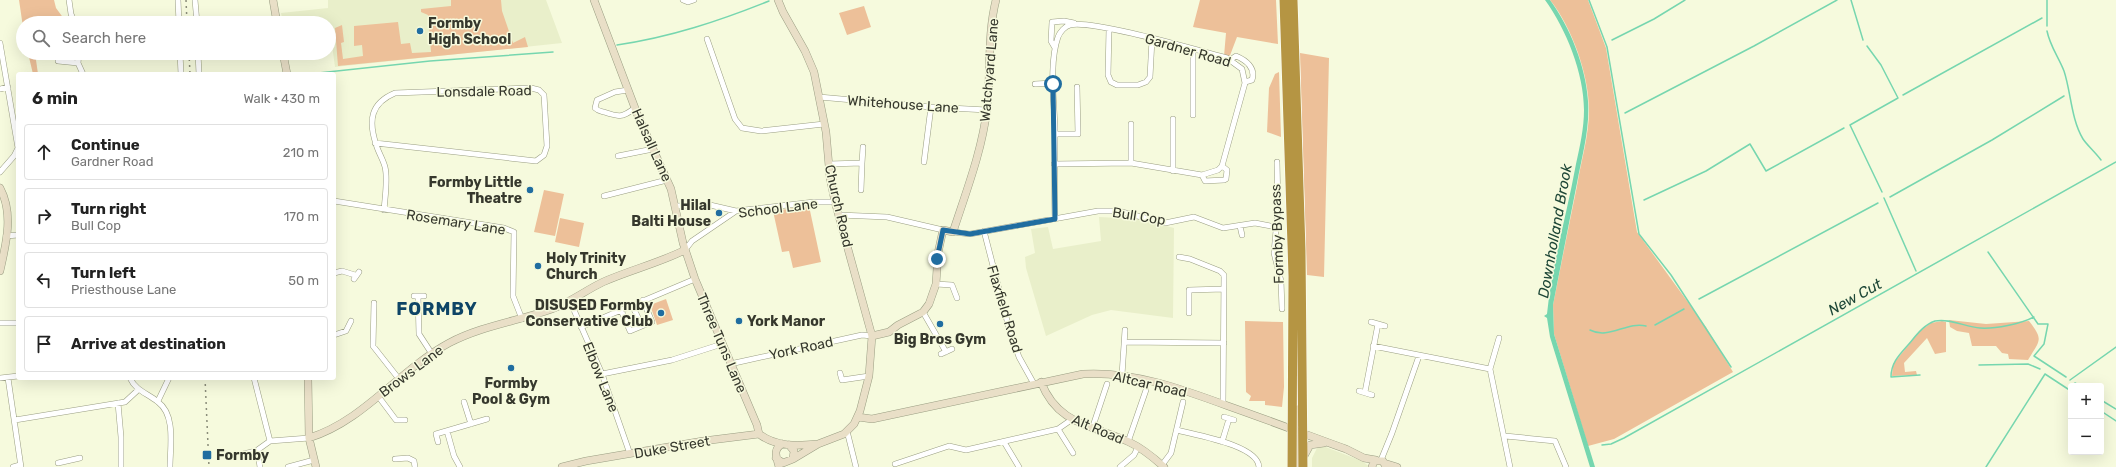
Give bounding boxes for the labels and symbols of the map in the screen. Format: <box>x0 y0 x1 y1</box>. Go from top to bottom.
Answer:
place label: Formby High School <box>428 15 511 48</box>
street label: Watchyard Lane <box>976 17 1003 123</box>
marker: Formby High School <box>415 26 425 36</box>
street label: Gardner Road <box>1143 30 1233 71</box>
route start <box>1044 75 1062 93</box>
street label: Lonsdale Road <box>436 82 532 101</box>
street label: Whitehouse Lane <box>847 92 959 117</box>
street label: Halsall Lane <box>628 106 675 185</box>
water label: Downholland Brook <box>1534 162 1576 300</box>
street label: Church Road <box>821 163 856 249</box>
place label: Formby Little Theatre <box>428 174 522 207</box>
street label: Formby Bypass <box>1267 184 1288 284</box>
marker: Formby Little Theatre <box>525 185 535 195</box>
street label: School Lane <box>737 195 819 222</box>
place label: Hilal Balti House <box>631 197 711 230</box>
street label: Bull Cop <box>1111 204 1167 229</box>
street label: Rosemary Lane <box>405 206 507 239</box>
marker: Hilal Balti House <box>714 208 724 218</box>
place label: Holy Trinity Church <box>546 250 627 283</box>
route end <box>928 250 946 268</box>
marker: Holy Trinity Church <box>533 261 543 271</box>
street label: Flaxfield Road <box>983 263 1026 355</box>
water label: New Cut <box>1825 275 1885 319</box>
street label: Three Tuns Lane <box>693 291 750 396</box>
place label: DISUSED Formby Conservative Club <box>525 297 654 330</box>
district label: FORMBY <box>396 298 478 320</box>
marker: DISUSED Formby Conservative Club <box>656 308 666 318</box>
place label: York Manor <box>747 313 826 330</box>
marker: York Manor <box>734 316 744 326</box>
marker: Big Bros Gym <box>935 319 945 329</box>
place label: Big Bros Gym <box>894 331 986 348</box>
street label: York Road <box>768 333 835 364</box>
street label: Elbow Lane <box>579 340 622 415</box>
street label: Brows Lane <box>376 342 447 401</box>
marker: Formby Pool & Gym <box>506 363 516 373</box>
street label: Altcar Road <box>1111 368 1188 401</box>
place label: Formby Pool & Gym <box>472 375 550 408</box>
street label: Alt Road <box>1069 411 1126 448</box>
street label: Duke Street <box>633 432 712 463</box>
place label: Formby <box>216 447 270 464</box>
marker: Formby <box>201 449 213 461</box>

